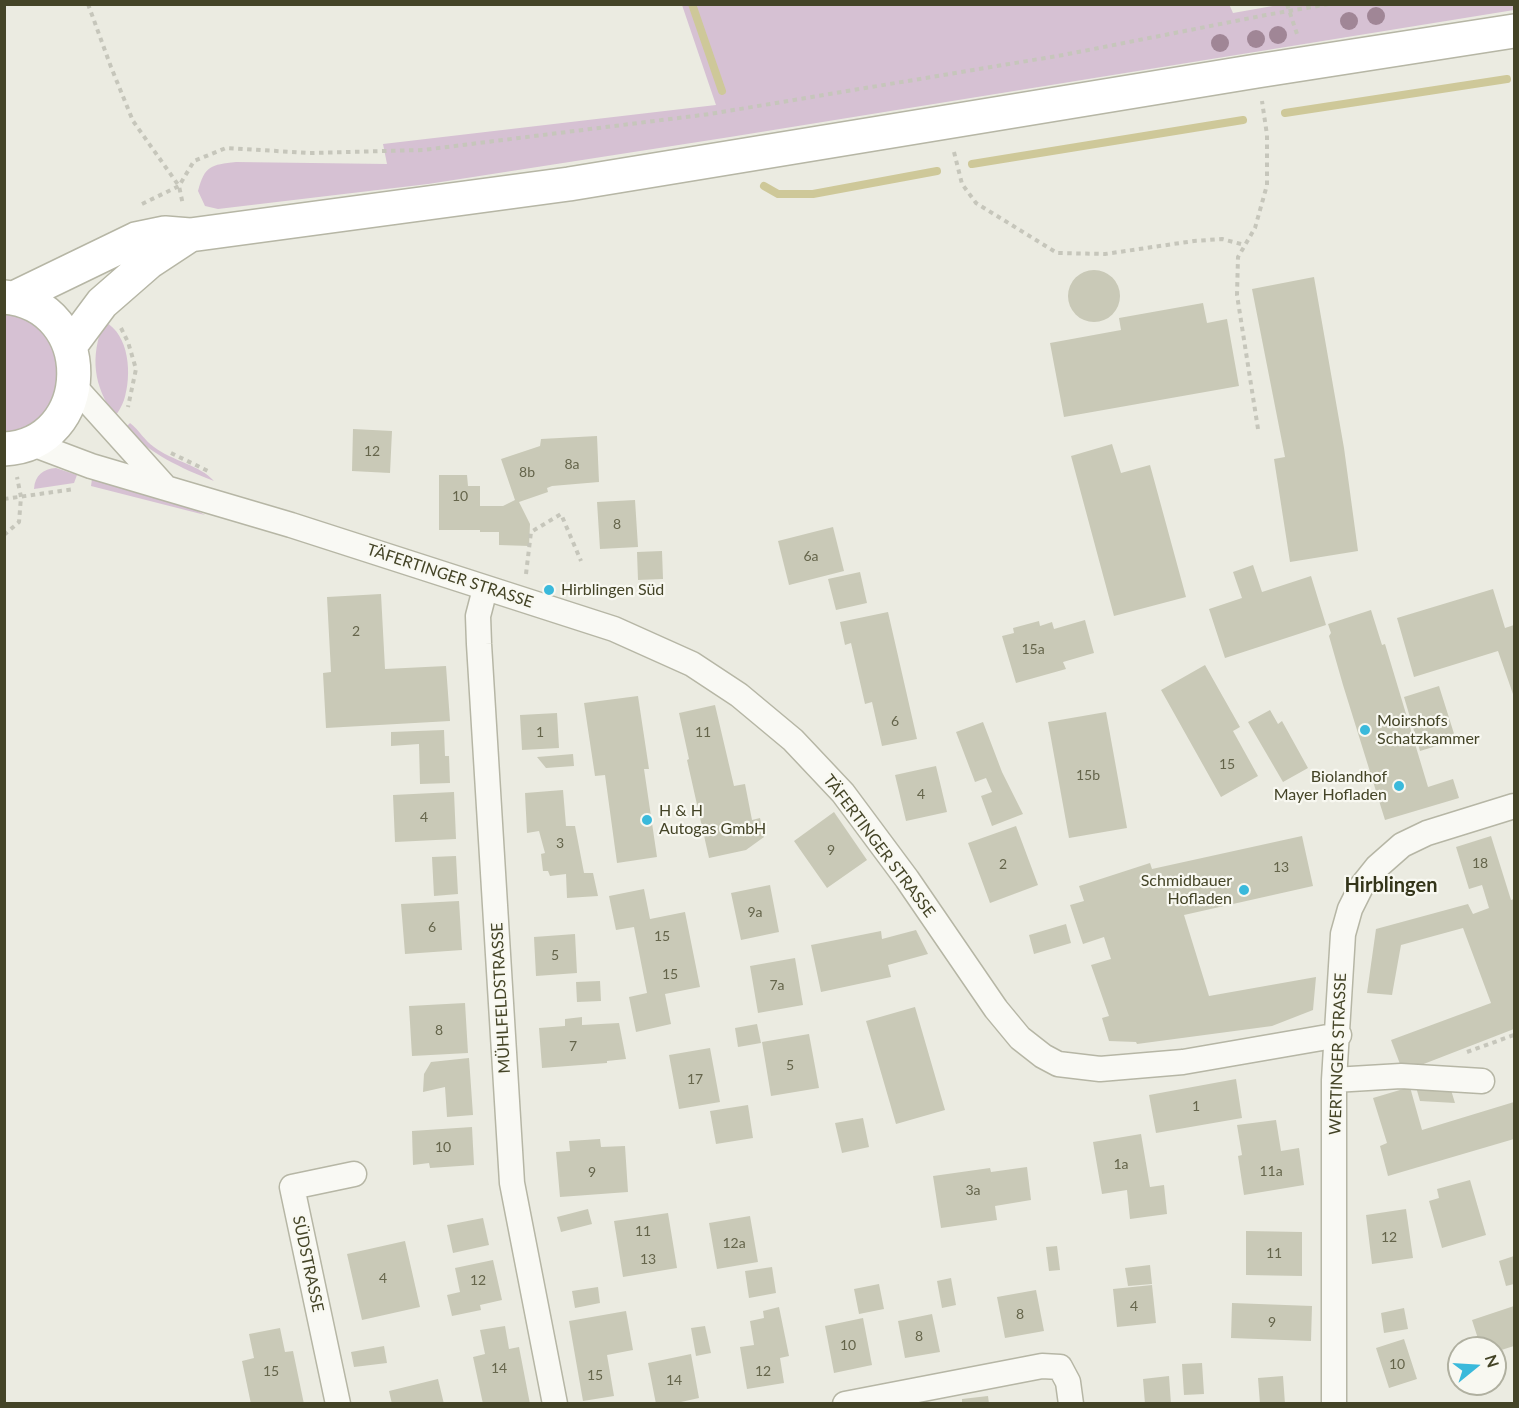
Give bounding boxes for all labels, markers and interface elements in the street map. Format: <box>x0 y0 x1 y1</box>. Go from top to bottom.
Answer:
house number: 12 <box>364 443 380 459</box>
house number: 8a <box>564 456 580 472</box>
house number: 8b <box>519 464 535 480</box>
house number: 10 <box>452 488 468 504</box>
house number: 8 <box>613 516 621 532</box>
street label: TÄFERTINGER STRASSE <box>364 540 536 612</box>
house number: 6a <box>803 548 819 564</box>
place label: Hirblingen Süd <box>561 580 664 600</box>
marker: Hirblingen Süd <box>542 583 556 597</box>
house number: 2 <box>352 623 360 639</box>
house number: 15a <box>1021 641 1045 657</box>
place label: Moirshofs Schatzkammer <box>1377 711 1480 749</box>
house number: 6 <box>891 713 899 729</box>
marker: Moirshofs Schatzkammer <box>1358 723 1372 737</box>
house number: 1 <box>536 724 544 740</box>
house number: 11 <box>695 724 711 740</box>
house number: 15 <box>1219 756 1235 772</box>
house number: 15b <box>1076 767 1100 783</box>
place label: Biolandhof Mayer Hofladen <box>1274 767 1387 805</box>
street label: TÄFERTINGER STRASSE <box>819 771 939 921</box>
marker: Biolandhof Mayer Hofladen <box>1392 779 1406 793</box>
house number: 4 <box>917 786 925 802</box>
place label: H & H Autogas GmbH <box>659 801 766 839</box>
house number: 4 <box>420 809 428 825</box>
marker: H & H Autogas GmbH <box>640 813 654 827</box>
house number: 3 <box>556 835 564 851</box>
house number: 9 <box>827 842 835 858</box>
house number: 18 <box>1472 855 1488 871</box>
house number: 2 <box>999 856 1007 872</box>
house number: 13 <box>1273 859 1289 875</box>
place label: Schmidbauer Hofladen <box>1141 871 1232 909</box>
district label: Hirblingen <box>1345 874 1437 898</box>
marker: Schmidbauer Hofladen <box>1237 883 1251 897</box>
house number: 9a <box>747 904 763 920</box>
house number: 6 <box>428 919 436 935</box>
street label: MÜHLFELDSTRASSE <box>487 922 515 1074</box>
house number: 15 <box>654 928 670 944</box>
house number: 5 <box>551 947 559 963</box>
house number: 15 <box>662 966 678 982</box>
street label: WERTINGER STRASSE <box>1326 973 1350 1135</box>
house number: 7a <box>769 977 785 993</box>
house number: 8 <box>435 1022 443 1038</box>
house number: 7 <box>569 1038 577 1054</box>
house number: 5 <box>786 1057 794 1073</box>
house number: 17 <box>687 1071 703 1087</box>
house number: 1 <box>1192 1098 1200 1114</box>
house number: 10 <box>435 1139 451 1155</box>
house number: 1a <box>1113 1156 1129 1172</box>
house number: 11a <box>1259 1163 1283 1179</box>
house number: 9 <box>588 1164 596 1180</box>
house number: 3a <box>965 1182 981 1198</box>
street label: SÜDSTRASSE <box>288 1214 328 1314</box>
house number: 11 <box>635 1223 651 1239</box>
house number: 12 <box>1381 1229 1397 1245</box>
house number: 12a <box>722 1235 746 1251</box>
house number: 11 <box>1266 1245 1282 1261</box>
house number: 13 <box>640 1251 656 1267</box>
house number: 4 <box>379 1270 387 1286</box>
house number: 12 <box>470 1272 486 1288</box>
house number: 4 <box>1130 1298 1138 1314</box>
house number: 8 <box>1016 1306 1024 1322</box>
house number: 9 <box>1268 1314 1276 1330</box>
house number: 8 <box>915 1328 923 1344</box>
north arrow <box>1447 1336 1507 1396</box>
house number: 10 <box>840 1337 856 1353</box>
text: N <box>1482 1352 1504 1370</box>
house number: 10 <box>1389 1356 1405 1372</box>
house number: 14 <box>491 1360 507 1376</box>
house number: 15 <box>263 1363 279 1379</box>
house number: 12 <box>755 1363 771 1379</box>
house number: 15 <box>587 1367 603 1383</box>
house number: 14 <box>666 1372 682 1388</box>

